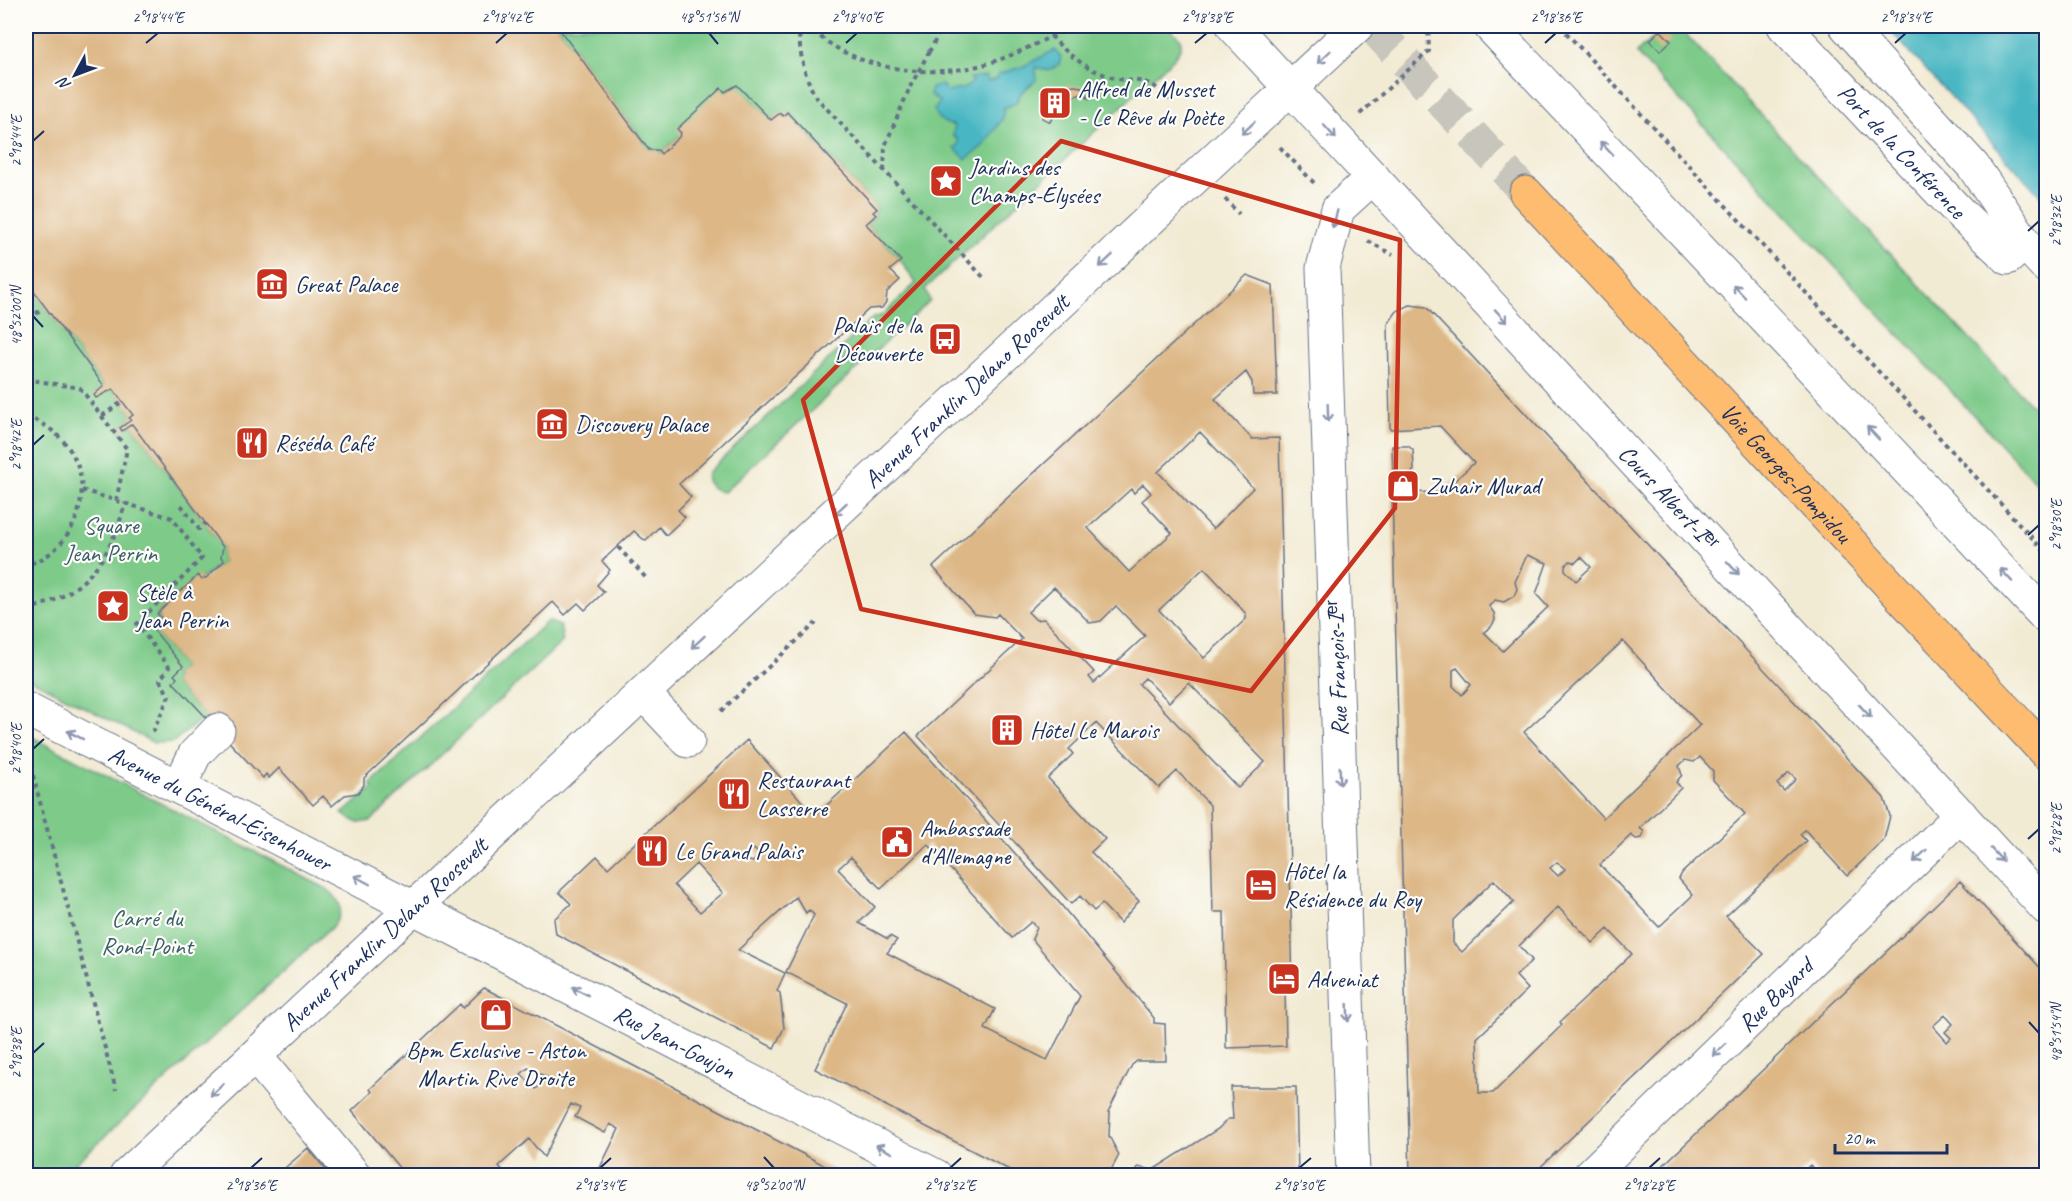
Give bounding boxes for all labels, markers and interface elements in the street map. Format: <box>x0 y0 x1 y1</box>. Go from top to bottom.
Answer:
text: 2°18'44"E <box>132 8 186 27</box>
text: 2°18'42"E <box>481 8 535 27</box>
text: 48°51'56"N <box>679 8 742 27</box>
text: 2°18'40"E <box>831 8 885 27</box>
text: 2°18'38"E <box>1181 8 1235 27</box>
text: 2°18'36"E <box>1530 8 1584 27</box>
text: 2°18'34"E <box>1880 8 1934 27</box>
north arrow <box>45 45 105 105</box>
one-way arrow <box>1316 50 1331 64</box>
text: N <box>52 72 75 94</box>
place label: Alfred de Musset - Le Rêve du Poète <box>1078 74 1226 132</box>
street label: Port de la Conférence <box>1832 78 1974 226</box>
building icon: Alfred de Musset - Le Rêve du Poète <box>1037 85 1073 121</box>
text: 2°18'44"E <box>7 113 26 167</box>
one-way arrow <box>1241 121 1256 135</box>
one-way arrow <box>1323 124 1338 139</box>
one-way arrow <box>1599 141 1613 156</box>
place label: Jardins des Champs-Élysées <box>968 152 1102 210</box>
place icon: Jardins des Champs-Élysées <box>928 163 964 199</box>
text: 2°18'32"E <box>2047 193 2066 247</box>
one-way arrow <box>1329 210 1340 229</box>
one-way arrow <box>1098 254 1113 268</box>
museum icon: Great Palace <box>254 266 290 302</box>
place label: Great Palace <box>295 269 400 299</box>
text: 48°52'00"N <box>7 283 26 346</box>
one-way arrow <box>1732 283 1746 298</box>
street label: Avenue Franklin Delano Roosevelt <box>857 286 1077 494</box>
one-way arrow <box>1494 309 1508 324</box>
place label: Palais de la Découverte <box>832 310 924 368</box>
bus stop icon: Palais de la Découverte <box>927 321 963 357</box>
street label: Voie Georges-Pompidou <box>1714 397 1859 551</box>
one-way arrow <box>1323 402 1334 422</box>
museum icon: Discovery Palace <box>534 406 570 442</box>
place label: Discovery Palace <box>575 409 710 439</box>
text: 2°18'42"E <box>7 417 26 471</box>
restaurant icon: Réséda Café <box>234 425 270 461</box>
one-way arrow <box>1866 425 1880 440</box>
place label: Réséda Café <box>275 428 377 458</box>
street label: Cours Albert-Iᵉʳ <box>1612 439 1726 558</box>
shop icon: Zuhair Murad <box>1385 468 1421 504</box>
place label: Zuhair Murad <box>1426 471 1544 501</box>
text: 2°18'30"E <box>2047 497 2066 551</box>
one-way arrow <box>833 502 848 516</box>
park label: Square Jean Perrin <box>64 510 158 568</box>
one-way arrow <box>1726 560 1740 575</box>
one-way arrow <box>1999 567 2014 582</box>
place label: Stèle à Jean Perrin <box>135 577 230 635</box>
place icon: Stèle à Jean Perrin <box>95 588 131 624</box>
street label: Rue François-Iᵉʳ <box>1320 599 1354 737</box>
one-way arrow <box>691 635 706 649</box>
one-way arrow <box>1858 703 1872 718</box>
building icon: Hôtel Le Marois <box>989 712 1025 748</box>
place label: Hôtel Le Marois <box>1030 715 1160 745</box>
text: 2°18'40"E <box>7 721 26 775</box>
one-way arrow <box>67 728 85 740</box>
street label: Avenue du Général-Eisenhower <box>103 739 339 879</box>
place label: Restaurant Lasserre <box>757 765 852 823</box>
one-way arrow <box>1334 765 1346 785</box>
restaurant icon: Restaurant Lasserre <box>716 776 752 812</box>
text: 2°18'28"E <box>2047 801 2066 855</box>
place label: Ambassade d'Allemagne <box>920 813 1013 871</box>
public building icon: Ambassade d'Allemagne <box>879 824 915 860</box>
street label: Avenue Franklin Delano Roosevelt <box>276 830 495 1038</box>
restaurant icon: Le Grand Palais <box>634 833 670 869</box>
place label: Le Grand Palais <box>675 836 804 866</box>
one-way arrow <box>1990 847 2005 862</box>
one-way arrow <box>1912 849 1927 864</box>
place label: Hôtel la Résidence du Roy <box>1284 856 1423 914</box>
hotel icon: Hôtel la Résidence du Roy <box>1243 867 1279 903</box>
one-way arrow <box>353 874 371 885</box>
park label: Carré du Rond-Point <box>101 903 195 961</box>
street label: Rue Bayard <box>1732 949 1822 1038</box>
hotel icon: Adveniat <box>1266 961 1302 997</box>
place label: Adveniat <box>1307 964 1379 994</box>
one-way arrow <box>571 985 589 997</box>
shop icon: Bpm Exclusive - Aston Martin Rive Droite <box>478 997 514 1033</box>
street label: Rue Jean-Goujon <box>609 998 740 1085</box>
text: 48°51'54"N <box>2047 1000 2066 1063</box>
one-way arrow <box>1342 1002 1353 1022</box>
text: 2°18'38"E <box>7 1025 26 1079</box>
place label: Bpm Exclusive - Aston Martin Rive Droite <box>406 1035 587 1093</box>
one-way arrow <box>1712 1043 1727 1057</box>
one-way arrow <box>210 1083 225 1097</box>
scale bar <box>1835 1117 1948 1155</box>
text: 20 m <box>1844 1127 1877 1149</box>
one-way arrow <box>875 1142 893 1154</box>
text: 2°18'36"E <box>225 1176 279 1195</box>
text: 2°18'34"E <box>574 1176 628 1195</box>
text: 48°52'00"N <box>744 1176 807 1195</box>
text: 2°18'32"E <box>924 1176 978 1195</box>
text: 2°18'30"E <box>1273 1176 1327 1195</box>
text: 2°18'28"E <box>1623 1176 1677 1195</box>

